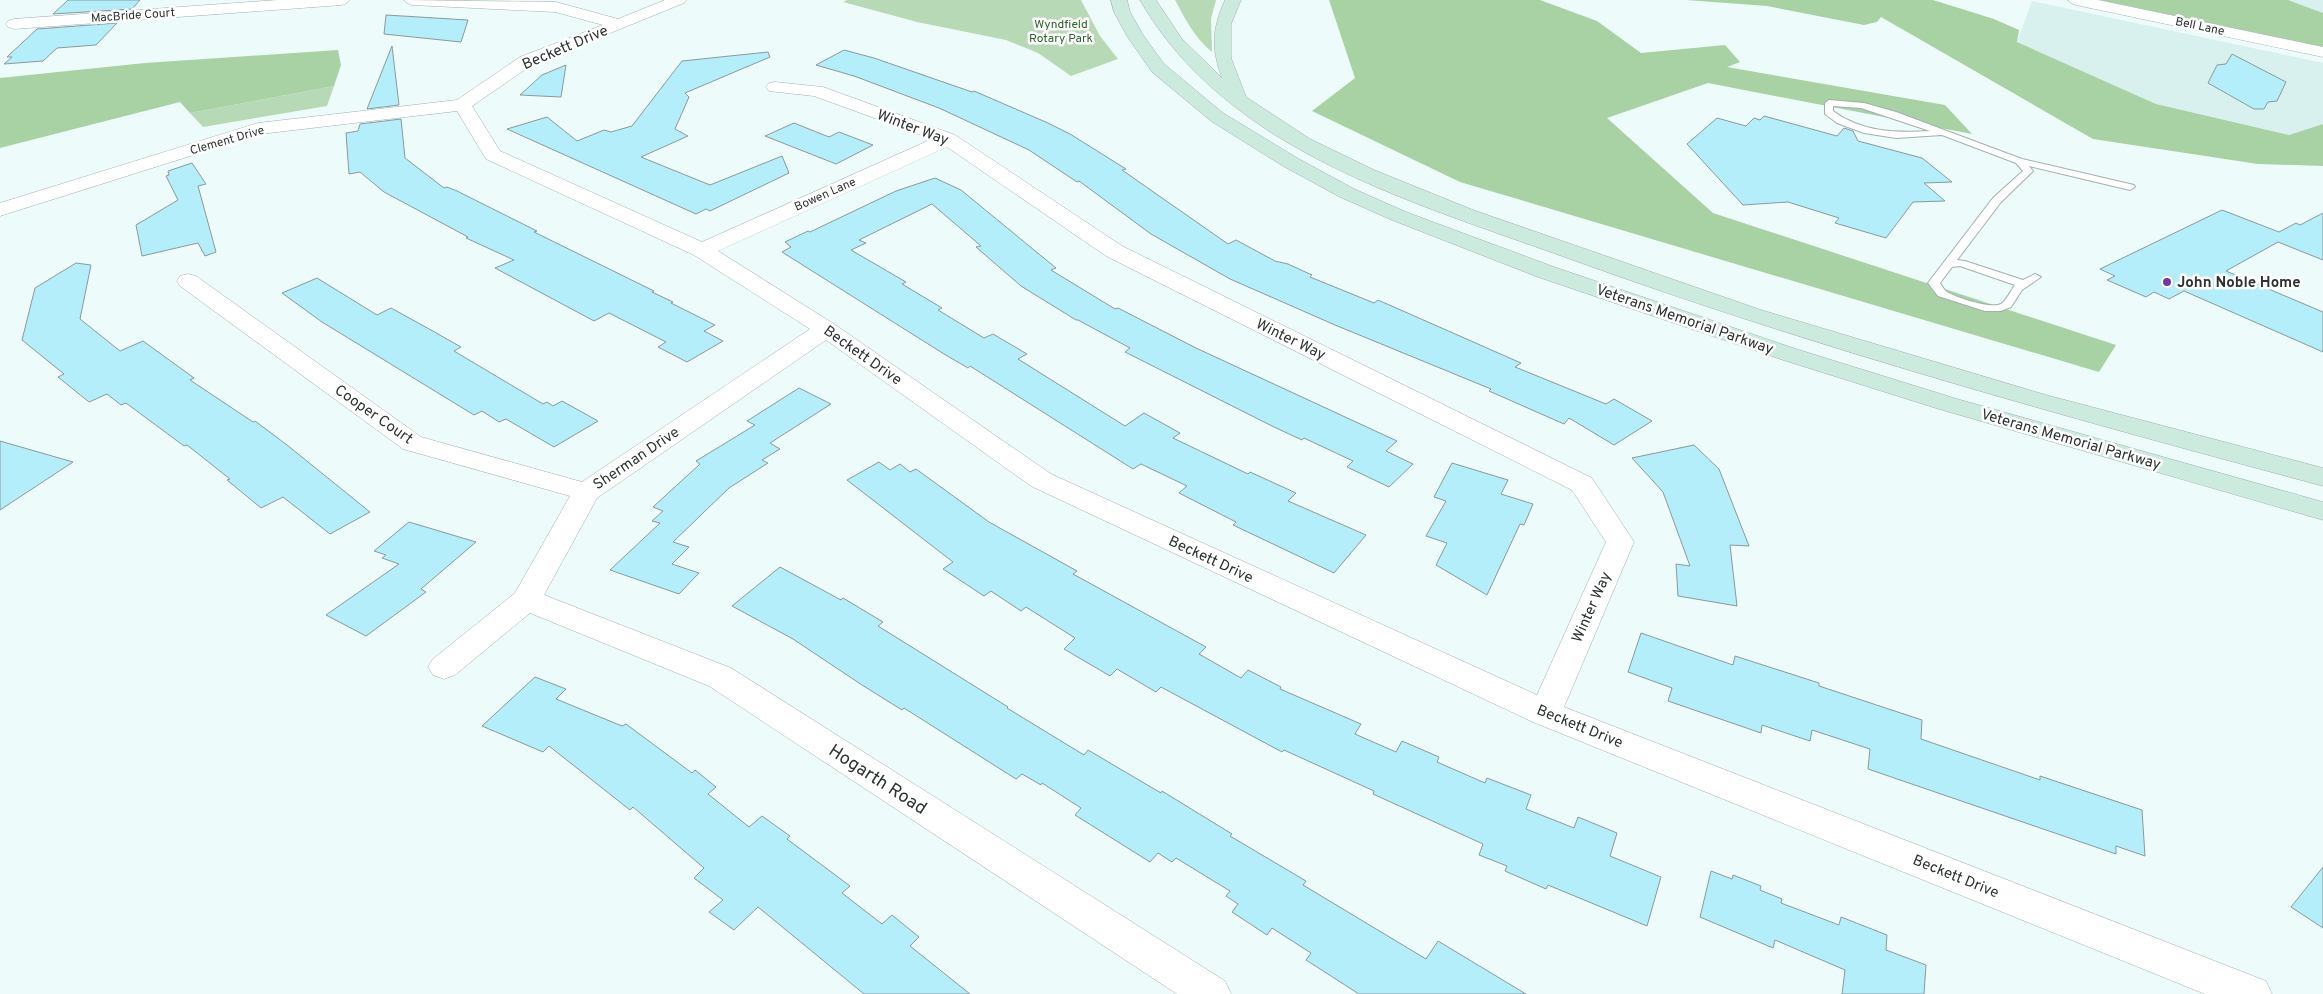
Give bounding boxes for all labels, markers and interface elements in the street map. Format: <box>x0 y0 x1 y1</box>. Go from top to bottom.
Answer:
street label: MacBride Court <box>91 5 176 27</box>
street label: Bell Lane <box>2174 14 2226 40</box>
park label: Wyndfield Rotary Park <box>1029 17 1093 47</box>
street label: Beckett Drive <box>520 22 611 75</box>
street label: Winter Way <box>874 106 951 151</box>
street label: Clement Drive <box>188 123 266 159</box>
street label: Bowen Lane <box>792 174 859 216</box>
place label: John Noble Home <box>2177 274 2301 293</box>
marker: John Noble Home <box>2161 276 2173 288</box>
street label: Veterans Memorial Parkway <box>1593 281 1776 360</box>
street label: Winter Way <box>1252 315 1328 365</box>
street label: Beckett Drive <box>819 322 905 390</box>
street label: Cooper Court <box>330 381 416 449</box>
street label: Veterans Memorial Parkway <box>1978 406 2163 475</box>
street label: Sherman Drive <box>590 423 684 495</box>
street label: Beckett Drive <box>1165 532 1256 588</box>
street label: Winter Way <box>1568 569 1616 646</box>
street label: Beckett Drive <box>1533 701 1625 753</box>
street label: Hogarth Road <box>824 740 931 821</box>
street label: Beckett Drive <box>1909 851 2001 903</box>

